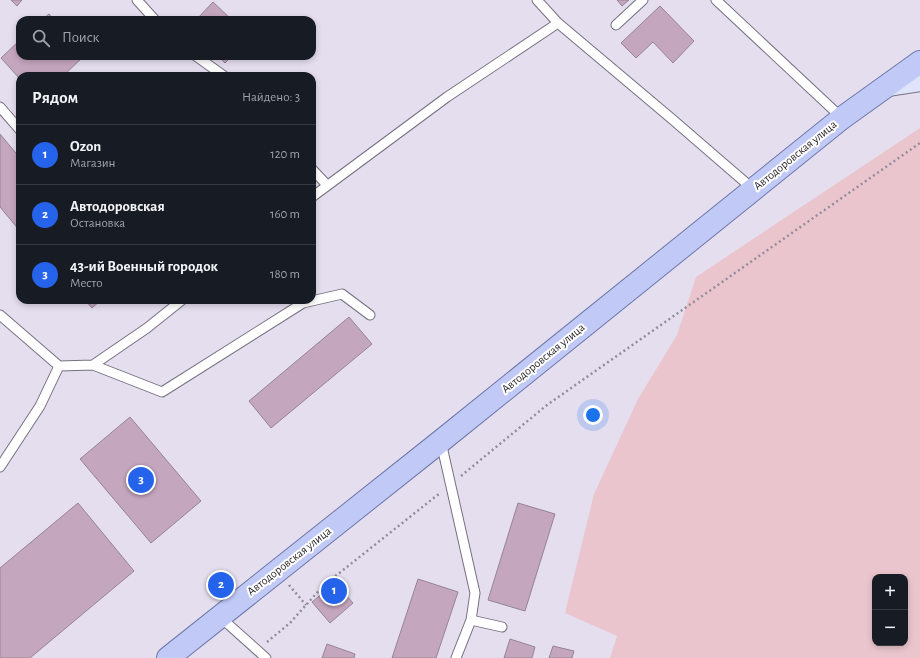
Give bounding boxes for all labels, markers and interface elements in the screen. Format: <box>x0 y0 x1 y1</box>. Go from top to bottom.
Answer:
search box <box>16 16 316 60</box>
icon: search <box>30 27 52 49</box>
text: Поиск <box>62 30 100 45</box>
text: Рядом <box>32 89 78 106</box>
text: Найдено: 3 <box>242 91 300 104</box>
street label: Автодоровская улица <box>751 118 840 193</box>
text: Ozon <box>70 139 101 154</box>
text: 1 <box>43 148 47 161</box>
text: 120 m <box>270 148 300 161</box>
text: Магазин <box>70 157 116 170</box>
text: Автодоровская <box>70 199 165 214</box>
text: 2 <box>42 208 48 221</box>
text: 160 m <box>270 208 300 221</box>
text: Остановка <box>70 217 125 230</box>
text: 43-ий Военный городок <box>70 259 218 274</box>
text: 3 <box>42 268 48 281</box>
text: 180 m <box>270 268 300 281</box>
text: Место <box>70 277 102 290</box>
street label: Автодоровская улица <box>499 321 588 396</box>
your location <box>583 405 603 425</box>
pin: 3 <box>128 465 154 495</box>
street label: Автодоровская улица <box>245 524 334 598</box>
pin: 2 <box>208 570 234 600</box>
map controls <box>872 574 908 646</box>
button: + <box>872 574 908 610</box>
pin: 1 <box>321 576 347 606</box>
button: − <box>872 610 908 646</box>

